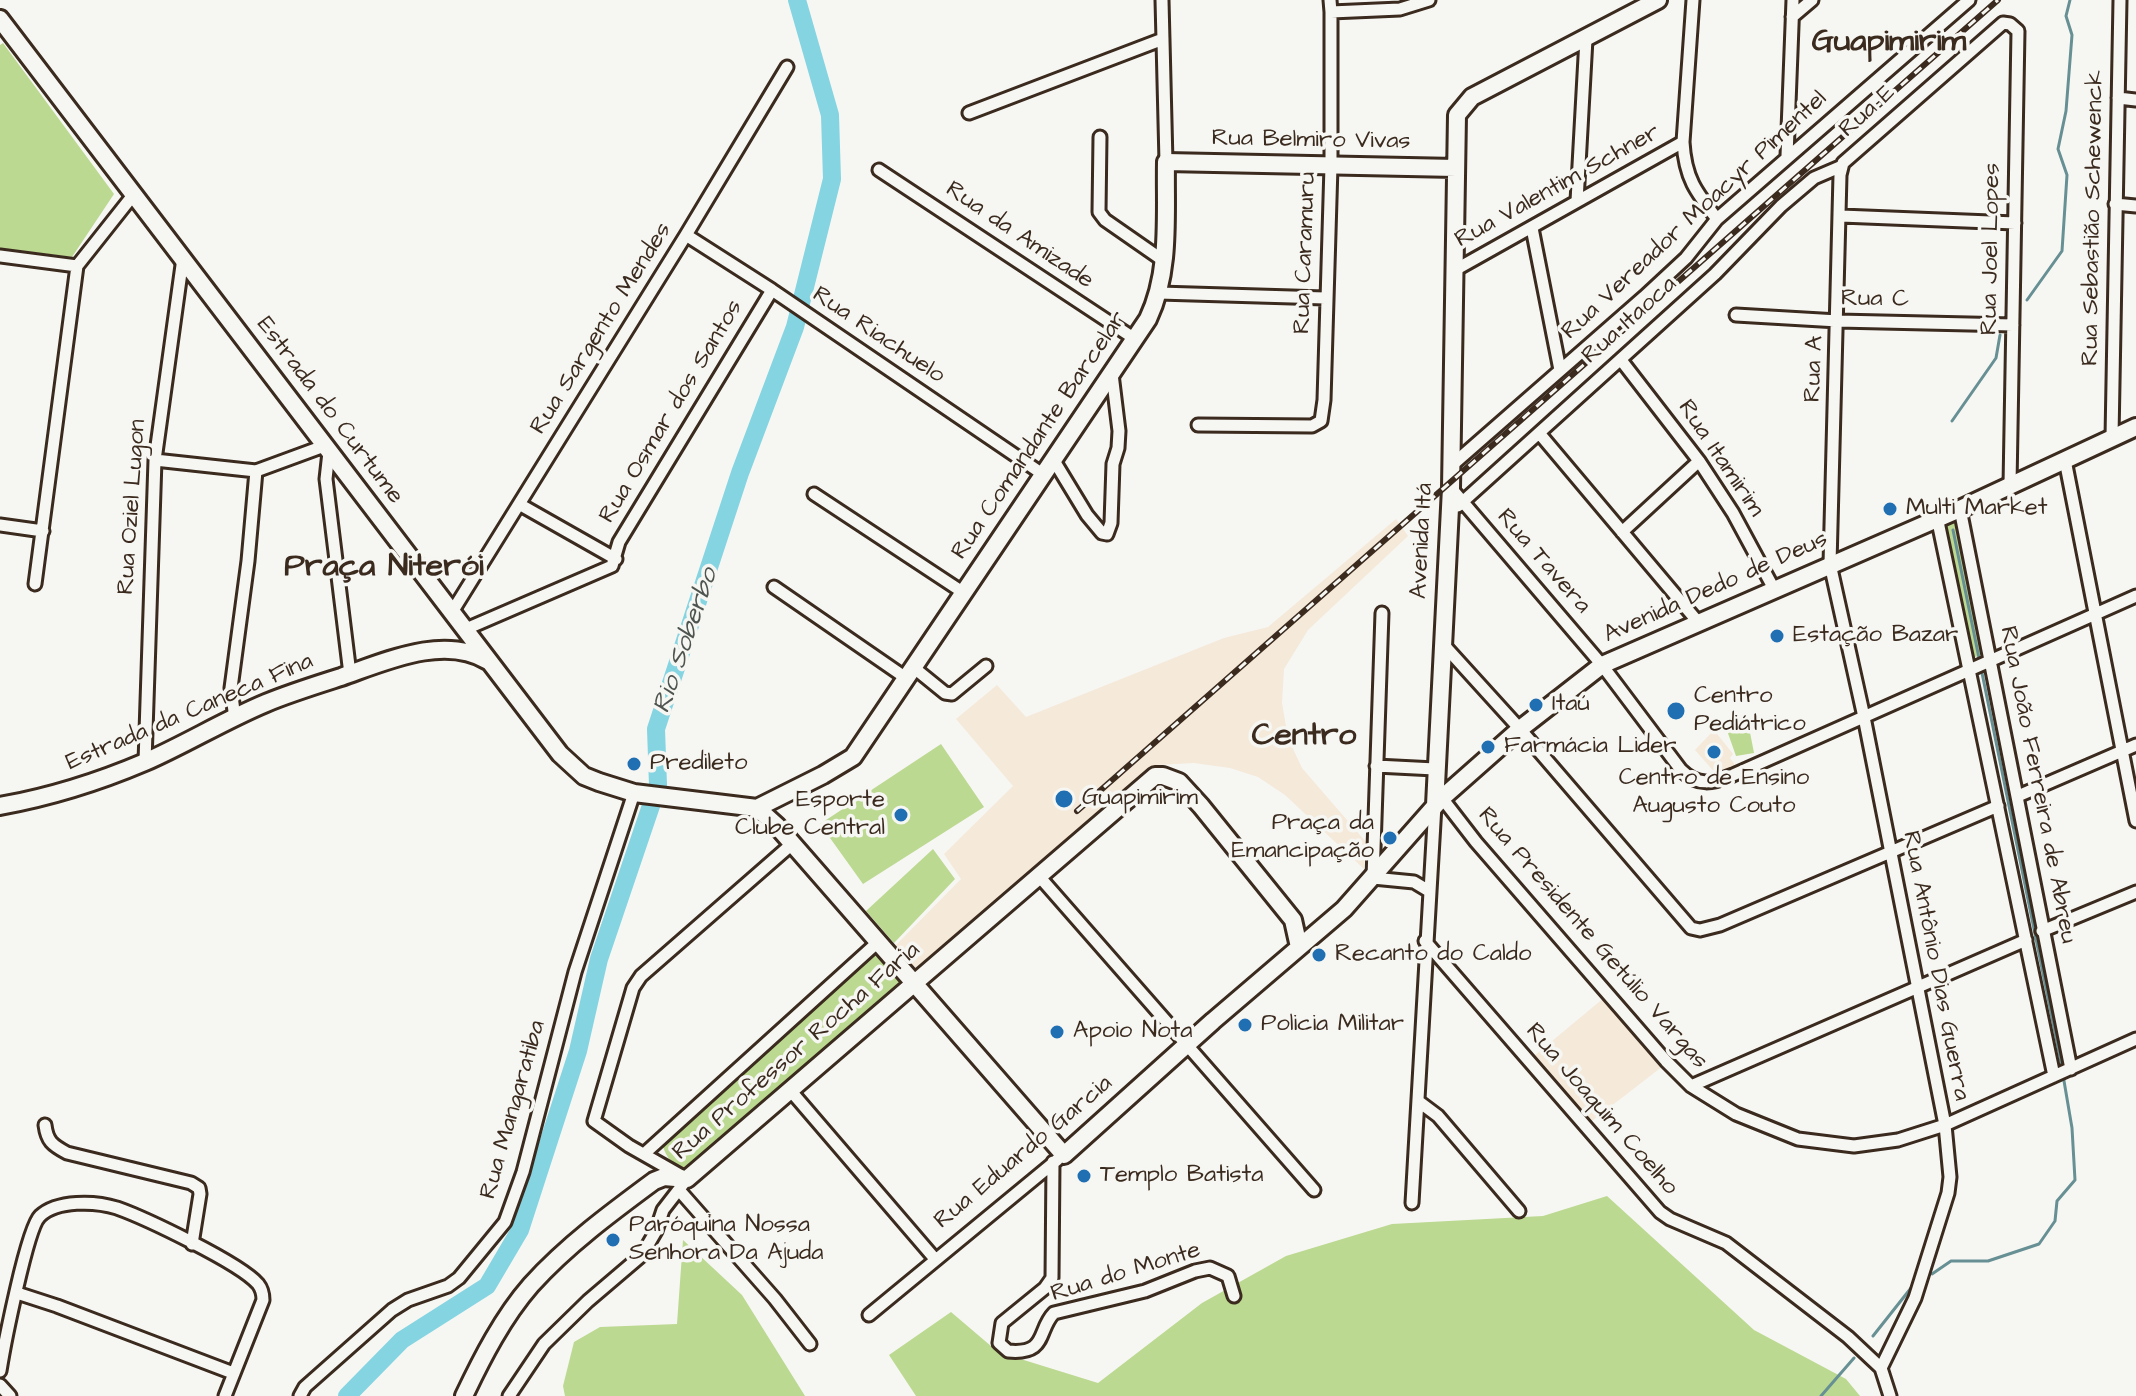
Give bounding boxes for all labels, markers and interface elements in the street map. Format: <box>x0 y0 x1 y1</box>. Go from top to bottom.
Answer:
district label: Guapimirim <box>1812 24 1966 62</box>
street label: Rua Sebastião Schewenck <box>2077 70 2111 366</box>
street label: Rua E <box>1834 79 1902 145</box>
street label: Rua Vereador Moacyr Pimentel <box>1556 85 1834 347</box>
street label: Rua Valentim Schner <box>1451 119 1665 255</box>
street label: Rua Belmiro Vivas <box>1211 125 1411 157</box>
street label: Rua Joel Lopes <box>1976 163 2008 335</box>
street label: Rua Caramuru <box>1289 172 1323 334</box>
street label: Rua da Amizade <box>940 176 1098 296</box>
street label: Rua Sargento Mendes <box>525 218 679 440</box>
street label: Rua Itaoca <box>1577 271 1683 371</box>
street label: Rua Riachuelo <box>806 281 950 391</box>
street label: Rua C <box>1841 285 1909 315</box>
street label: Rua Osmar dos Santos <box>594 295 750 529</box>
street label: Rua Comandante Barcelar <box>946 306 1134 566</box>
street label: Estrada do Curtume <box>249 312 409 510</box>
street label: Rua A <box>1799 335 1831 403</box>
street label: Rua Itamirim <box>1670 395 1770 523</box>
street label: Rua Oziel Lugon <box>113 418 153 596</box>
street label: Avenida Itá <box>1406 482 1440 600</box>
place label: Multi Market <box>1906 495 2047 523</box>
marker: Multi Market <box>1881 500 1899 518</box>
street label: Rua Tavera <box>1490 504 1596 620</box>
street label: Avenida Dedo de Deus <box>1600 526 1832 650</box>
district label: Praça Niterói <box>284 549 484 587</box>
water label: Rio Soberbo <box>648 564 726 718</box>
place label: Estação Bazar <box>1793 622 1958 650</box>
street label: Rua João Ferreira de Abreu <box>1992 624 2082 946</box>
marker: Estação Bazar <box>1768 627 1786 645</box>
street label: Estrada da Caneca Fina <box>62 648 318 778</box>
place label: Centro Pediátrico <box>1694 683 1806 739</box>
place label: Itaú <box>1552 691 1590 719</box>
marker: Itaú <box>1527 696 1545 714</box>
marker: Centro Pediátrico <box>1665 700 1687 722</box>
district label: Centro <box>1252 718 1356 756</box>
place label: Farmácia Lider <box>1504 733 1676 761</box>
marker: Farmácia Lider <box>1479 738 1497 756</box>
marker: Centro de Ensino Augusto Couto <box>1705 743 1723 761</box>
place label: Predileto <box>650 750 747 778</box>
marker: Predileto <box>625 755 643 773</box>
place label: Centro de Ensino Augusto Couto <box>1619 765 1809 821</box>
place label: Guapimirim <box>1082 785 1198 813</box>
place label: Esporte Clube Central <box>735 787 885 843</box>
marker: Guapimirim <box>1053 788 1075 810</box>
street label: Rua Presidente Getúlio Vargas <box>1471 802 1713 1076</box>
marker: Esporte Clube Central <box>892 806 910 824</box>
place label: Praça da Emancipação <box>1232 810 1374 866</box>
marker: Praça da Emancipação <box>1381 829 1399 847</box>
street label: Rua Antônio Dias Guerra <box>1895 829 1975 1103</box>
street label: Rua Professor Rocha Faria <box>667 937 927 1167</box>
place label: Recanto do Caldo <box>1335 941 1532 969</box>
marker: Recanto do Caldo <box>1310 946 1328 964</box>
place label: Policia Militar <box>1261 1011 1404 1039</box>
marker: Policia Militar <box>1236 1016 1254 1034</box>
street label: Rua Mangaratiba <box>475 1017 553 1203</box>
place label: Apoio Nota <box>1073 1018 1192 1046</box>
street label: Rua Joaquim Coelho <box>1518 1018 1684 1202</box>
marker: Apoio Nota <box>1048 1023 1066 1041</box>
street label: Rua Eduardo Garcia <box>929 1070 1119 1236</box>
place label: Templo Batista <box>1100 1162 1263 1190</box>
marker: Templo Batista <box>1075 1167 1093 1185</box>
place label: Paróquina Nossa Senhora Da Ajuda <box>629 1212 824 1268</box>
marker: Paróquina Nossa Senhora Da Ajuda <box>604 1231 622 1249</box>
street label: Rua do Monte <box>1048 1237 1204 1309</box>

